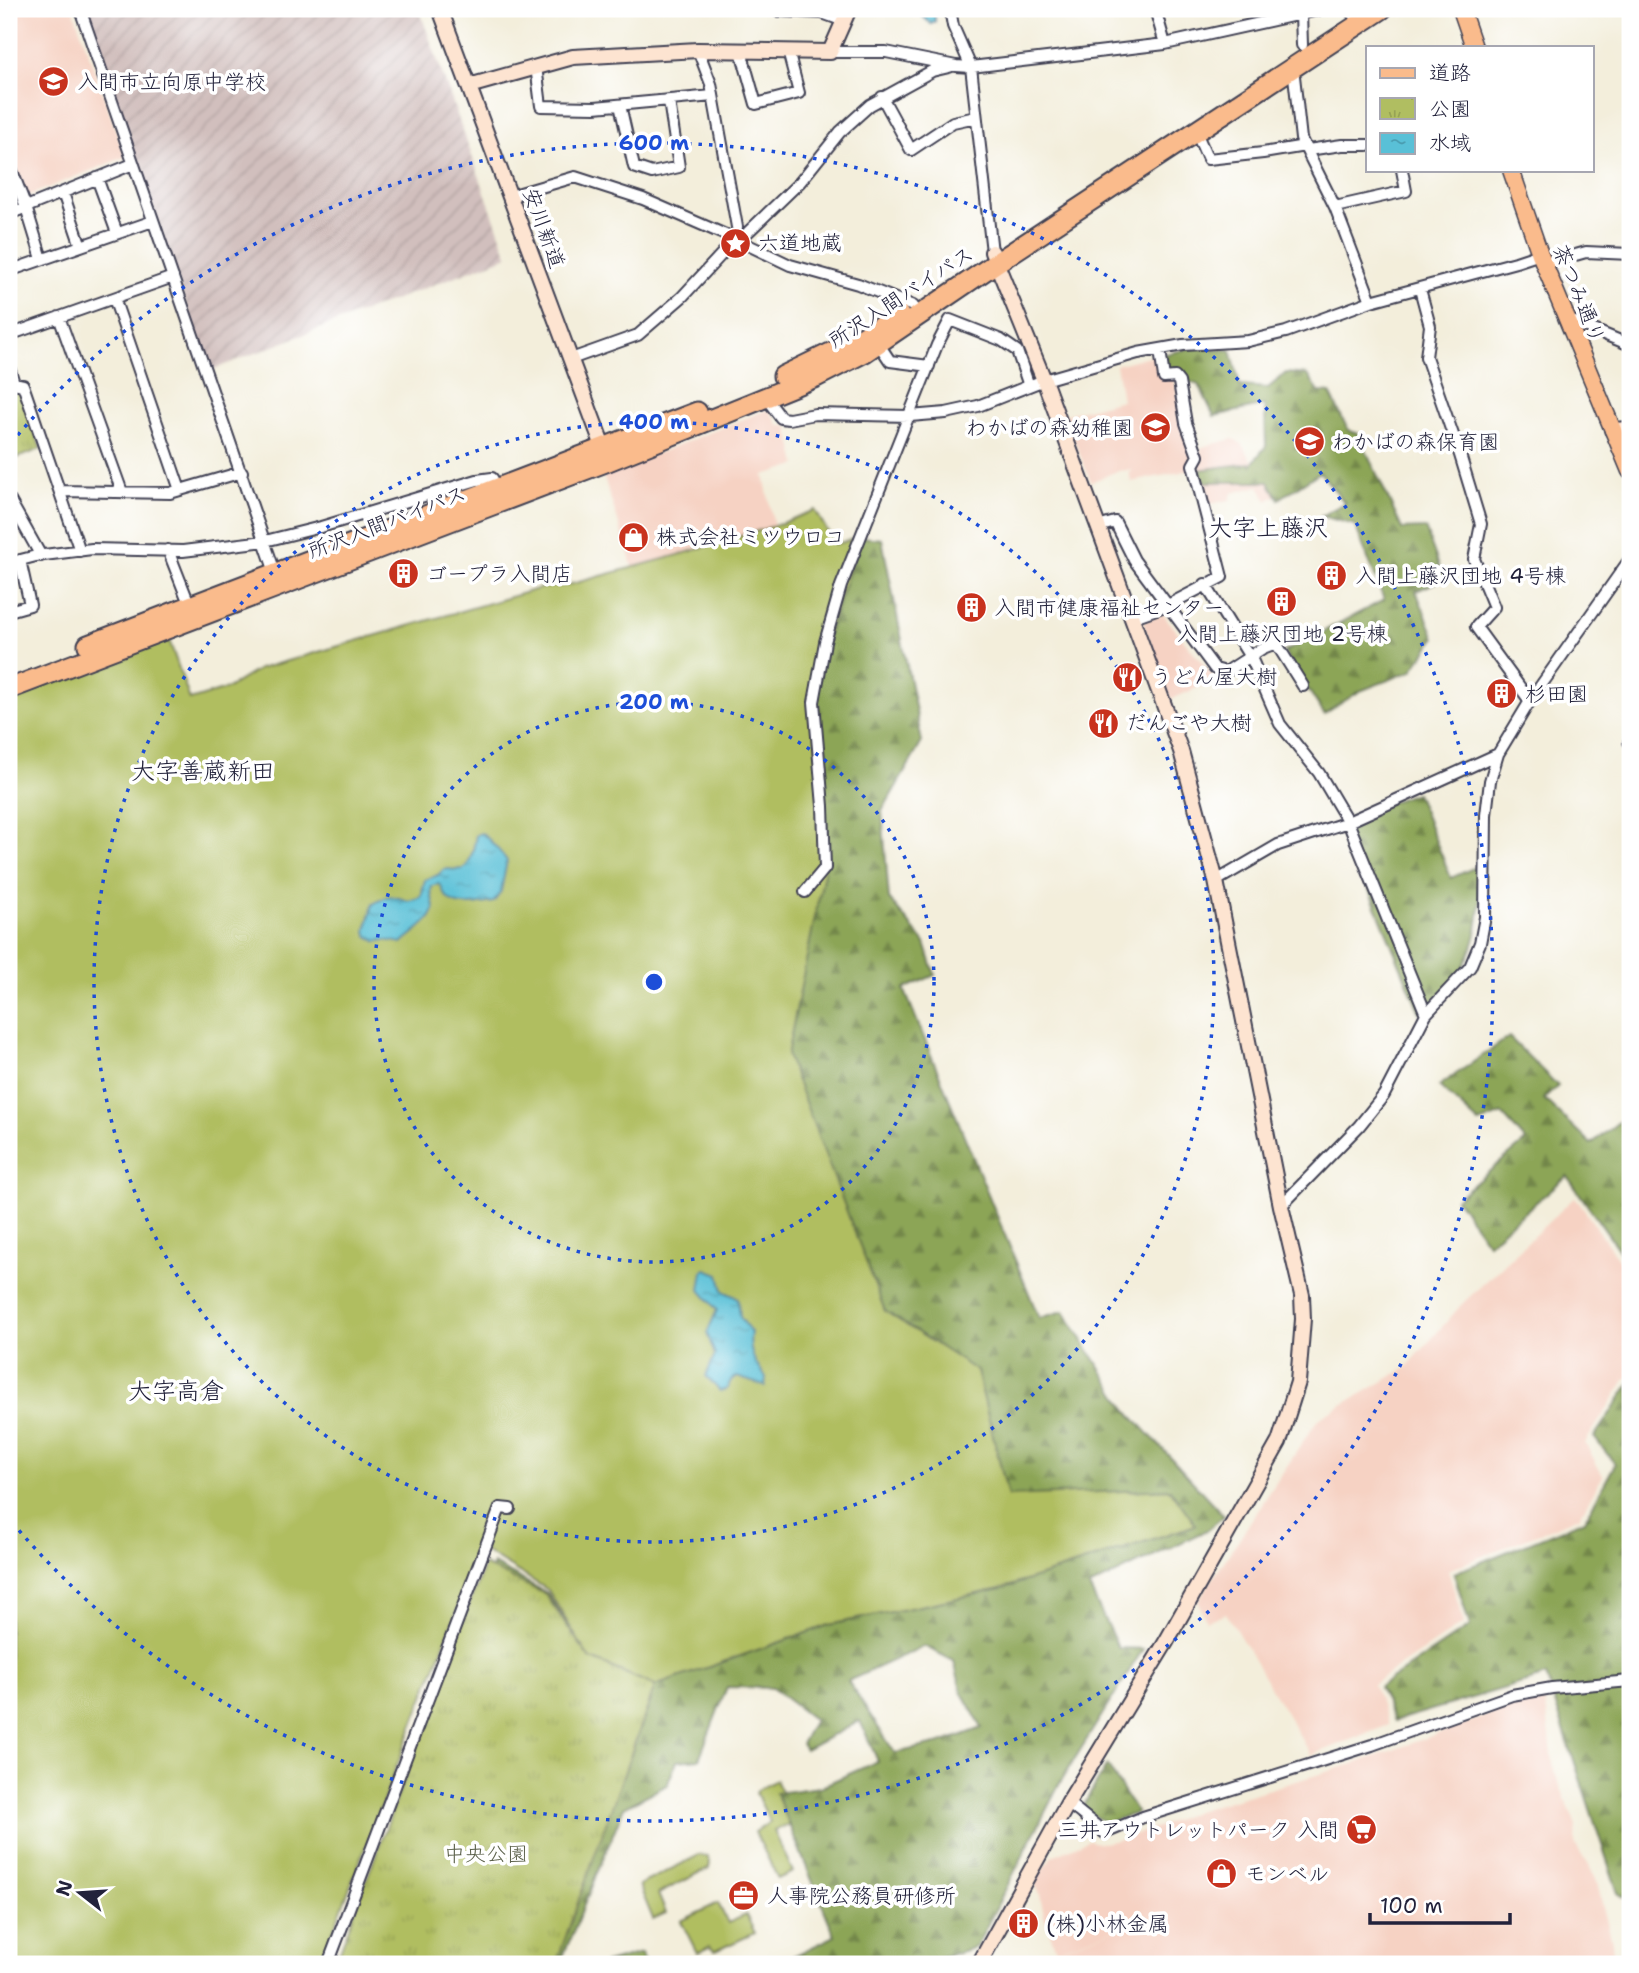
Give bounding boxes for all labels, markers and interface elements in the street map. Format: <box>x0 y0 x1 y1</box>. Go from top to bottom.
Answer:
legend <box>1366 46 1594 172</box>
text: 道路 <box>1429 59 1471 87</box>
school or university icon: 入間市立向原中学校 <box>37 65 71 99</box>
place label: 入間市立向原中学校 <box>77 68 266 96</box>
text: 公園 <box>1429 95 1471 123</box>
text: 600 m <box>619 129 689 157</box>
text: 水域 <box>1429 129 1471 157</box>
street label: 安川新道 <box>516 184 572 272</box>
place icon: 六道地蔵 <box>718 226 752 260</box>
place label: 六道地蔵 <box>758 229 842 257</box>
street label: 所沢入間バイパス <box>823 240 979 354</box>
street label: 茶つみ通り <box>1546 240 1612 348</box>
text: 400 m <box>619 408 689 436</box>
school or university icon: わかばの森幼稚園 <box>1139 411 1173 445</box>
place label: わかばの森幼稚園 <box>966 414 1133 442</box>
school or university icon: わかばの森保育園 <box>1292 425 1326 459</box>
place label: わかばの森保育園 <box>1332 428 1499 456</box>
street label: 所沢入間バイパス <box>304 479 470 565</box>
district label: 大字上藤沢 <box>1208 512 1328 544</box>
shop icon: 株式会社ミツウロコ <box>616 520 650 554</box>
place label: 株式会社ミツウロコ <box>656 523 845 551</box>
building icon: ゴープラ入間店 <box>386 557 420 591</box>
building icon: 入間上藤沢団地 4号棟 <box>1315 559 1349 593</box>
place label: ゴープラ入間店 <box>426 560 572 588</box>
place label: 入間上藤沢団地 4号棟 <box>1355 562 1566 590</box>
building icon: 入間上藤沢団地 2号棟 <box>1265 585 1299 619</box>
building icon: 入間市健康福祉センター <box>954 591 988 625</box>
place label: 入間市健康福祉センター <box>994 594 1224 622</box>
place label: 入間上藤沢団地 2号棟 <box>1177 620 1387 648</box>
restaurant icon: うどん屋大樹 <box>1111 660 1145 694</box>
place label: うどん屋大樹 <box>1151 663 1277 691</box>
building icon: 杉田園 <box>1485 677 1519 711</box>
place label: 杉田園 <box>1525 680 1588 708</box>
text: 200 m <box>619 688 689 716</box>
restaurant icon: だんごや大樹 <box>1086 706 1120 740</box>
place label: だんごや大樹 <box>1126 709 1252 737</box>
district label: 大字善蔵新田 <box>131 755 275 787</box>
centre of rings <box>642 970 666 994</box>
district label: 大字高倉 <box>128 1375 224 1407</box>
supermarket icon: 三井アウトレットパーク 入間 <box>1345 1813 1379 1847</box>
place label: 三井アウトレットパーク 入間 <box>1058 1816 1339 1844</box>
park label: 中央公園 <box>444 1840 528 1868</box>
north arrow <box>46 1857 116 1927</box>
shop icon: モンベル <box>1205 1857 1239 1891</box>
place label: モンベル <box>1245 1860 1329 1888</box>
text: N <box>50 1877 78 1899</box>
office icon: 人事院公務員研修所 <box>727 1879 761 1913</box>
place label: 人事院公務員研修所 <box>767 1882 956 1910</box>
scale bar <box>1370 1882 1510 1926</box>
text: 100 m <box>1380 1892 1443 1920</box>
building icon: (株)小林金属 <box>1006 1907 1040 1941</box>
place label: (株)小林金属 <box>1046 1910 1169 1938</box>

